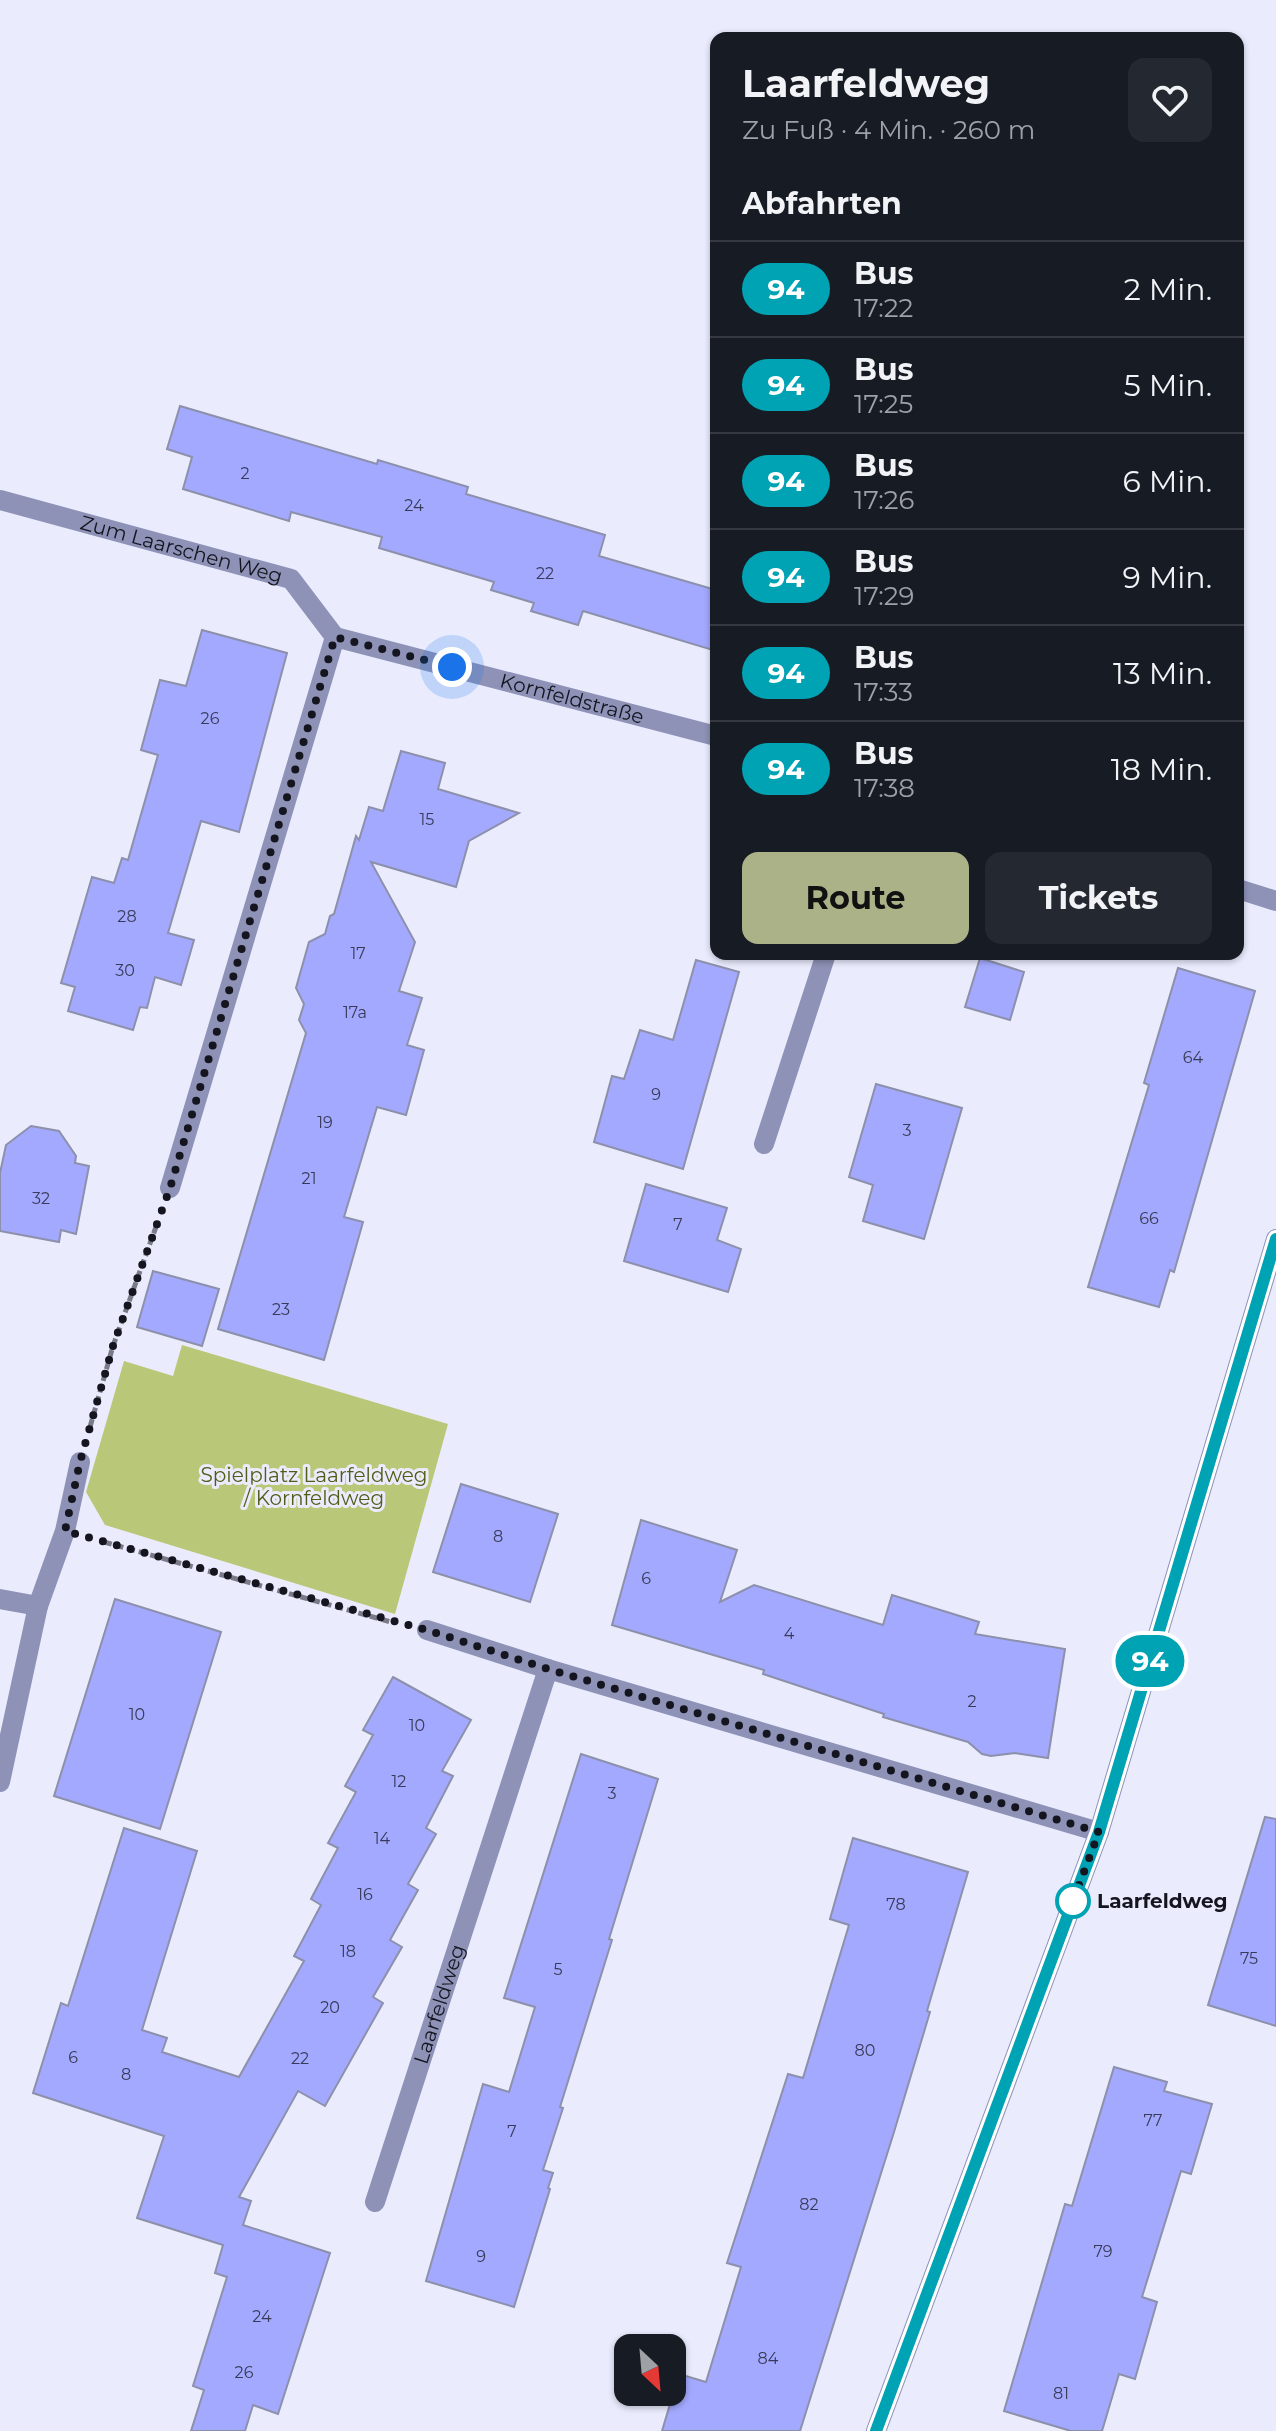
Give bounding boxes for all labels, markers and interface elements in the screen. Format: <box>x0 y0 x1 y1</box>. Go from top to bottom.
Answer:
button: heart <box>1128 58 1212 142</box>
text: Laarfeldweg <box>742 60 990 107</box>
text: Zu Fuß · 4 Min. · 260 m <box>742 114 1035 146</box>
text: Abfahrten <box>742 185 902 222</box>
text: Bus <box>854 255 914 292</box>
text: 2 Min. <box>1124 271 1212 308</box>
text: 94 <box>767 272 805 306</box>
text: 17:22 <box>854 292 913 324</box>
text: Bus <box>854 351 914 388</box>
text: 5 Min. <box>1124 367 1212 404</box>
text: 94 <box>767 368 805 402</box>
text: 17:25 <box>854 388 913 420</box>
text: Bus <box>854 447 914 484</box>
text: 6 Min. <box>1123 463 1212 500</box>
house number: 2 <box>240 464 250 483</box>
text: 94 <box>767 464 805 498</box>
text: 17:26 <box>854 484 914 516</box>
house number: 24 <box>404 496 424 515</box>
street label: Zum Laarschen Weg <box>78 510 285 588</box>
text: Bus <box>854 543 914 580</box>
text: 9 Min. <box>1123 559 1212 596</box>
text: 94 <box>767 560 805 594</box>
house number: 22 <box>536 564 554 583</box>
text: 17:29 <box>854 580 914 612</box>
text: Bus <box>854 639 914 676</box>
your location <box>432 647 472 687</box>
text: 13 Min. <box>1113 655 1212 692</box>
text: 94 <box>767 656 805 690</box>
street label: Kornfeldstraße <box>497 668 646 729</box>
text: 17:33 <box>854 676 913 708</box>
house number: 26 <box>201 709 220 728</box>
text: Bus <box>854 735 914 772</box>
text: 18 Min. <box>1111 751 1212 788</box>
text: 94 <box>767 752 805 786</box>
text: 17:38 <box>854 772 915 804</box>
house number: 15 <box>420 810 434 829</box>
button: Route <box>742 852 969 944</box>
button: Tickets <box>985 852 1212 944</box>
house number: 28 <box>117 907 137 926</box>
house number: 17 <box>350 944 366 963</box>
house number: 30 <box>115 961 135 980</box>
house number: 17a <box>343 1003 367 1022</box>
house number: 64 <box>1183 1048 1204 1067</box>
house number: 9 <box>651 1085 661 1104</box>
house number: 19 <box>317 1113 333 1132</box>
house number: 3 <box>902 1121 912 1140</box>
house number: 21 <box>302 1169 316 1188</box>
house number: 32 <box>32 1189 50 1208</box>
house number: 66 <box>1139 1209 1159 1228</box>
house number: 7 <box>673 1215 683 1234</box>
house number: 23 <box>272 1300 290 1319</box>
park label: Spielplatz Laarfeldweg / Kornfeldweg <box>200 1463 428 1510</box>
house number: 8 <box>493 1527 503 1546</box>
house number: 6 <box>641 1569 651 1588</box>
house number: 4 <box>784 1624 795 1643</box>
line badge: 94 <box>1114 1635 1186 1687</box>
text: 94 <box>1131 1644 1169 1678</box>
house number: 2 <box>967 1692 977 1711</box>
house number: 10 <box>129 1705 145 1724</box>
house number: 10 <box>409 1716 425 1735</box>
house number: 12 <box>392 1772 406 1791</box>
house number: 3 <box>607 1784 617 1803</box>
house number: 14 <box>374 1829 391 1848</box>
marker: Laarfeldweg <box>1056 1884 1090 1918</box>
house number: 16 <box>357 1885 373 1904</box>
place label: Laarfeldweg <box>1097 1889 1228 1913</box>
house number: 78 <box>886 1895 906 1914</box>
street label: Laarfeldweg <box>409 1941 470 2067</box>
house number: 18 <box>340 1942 356 1961</box>
house number: 75 <box>1240 1949 1258 1968</box>
house number: 5 <box>553 1960 563 1979</box>
house number: 20 <box>320 1998 340 2017</box>
house number: 80 <box>855 2041 875 2060</box>
house number: 6 <box>68 2048 78 2067</box>
house number: 22 <box>291 2049 309 2068</box>
house number: 8 <box>121 2065 131 2084</box>
house number: 77 <box>1144 2111 1162 2130</box>
house number: 7 <box>507 2122 517 2141</box>
house number: 82 <box>799 2195 819 2214</box>
house number: 79 <box>1093 2242 1113 2261</box>
house number: 9 <box>476 2247 486 2266</box>
house number: 24 <box>252 2307 272 2326</box>
north arrow <box>614 2334 686 2406</box>
map controls <box>614 2334 686 2406</box>
house number: 84 <box>758 2349 779 2368</box>
house number: 26 <box>235 2363 254 2382</box>
house number: 81 <box>1053 2384 1069 2403</box>

